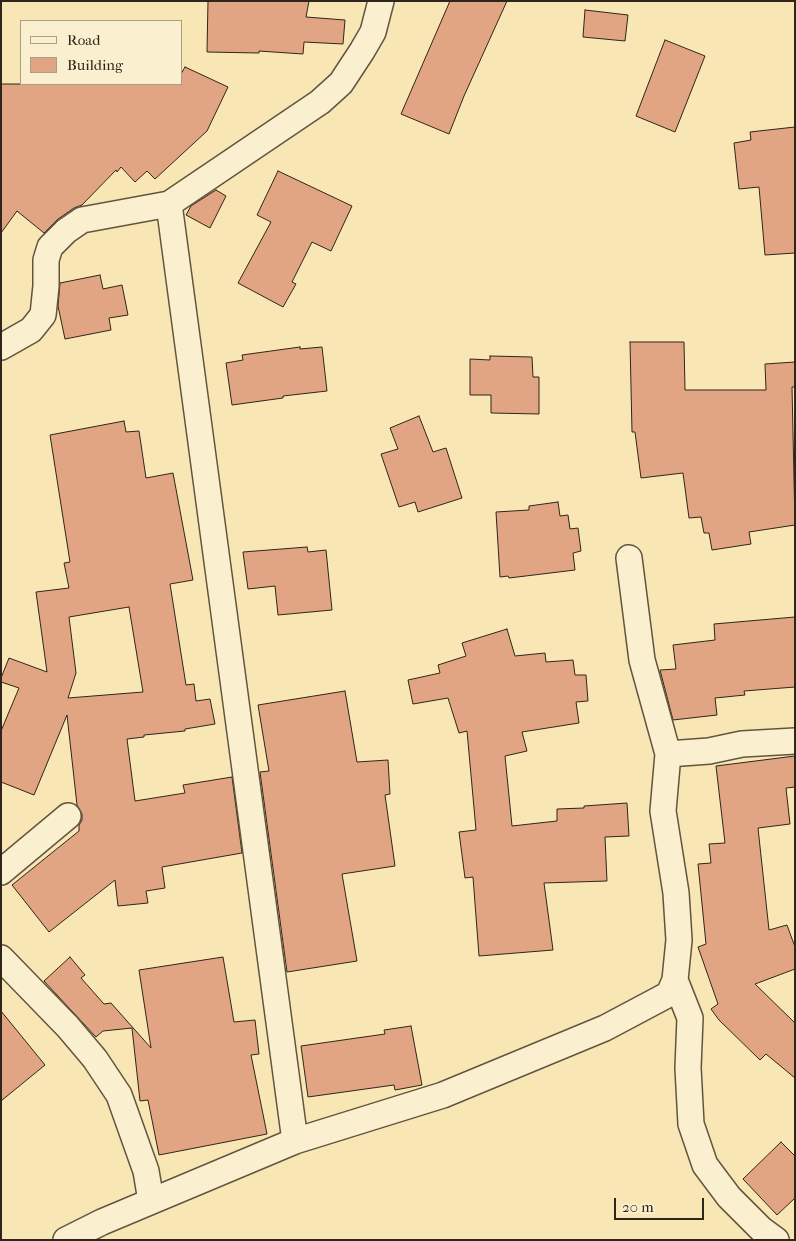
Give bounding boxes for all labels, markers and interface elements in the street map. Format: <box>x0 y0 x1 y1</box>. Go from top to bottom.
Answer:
legend <box>20 20 182 85</box>
text: Road <box>67 31 100 49</box>
text: Building <box>67 56 123 74</box>
scale bar <box>616 1188 706 1220</box>
text: 20 m <box>622 1198 654 1216</box>

